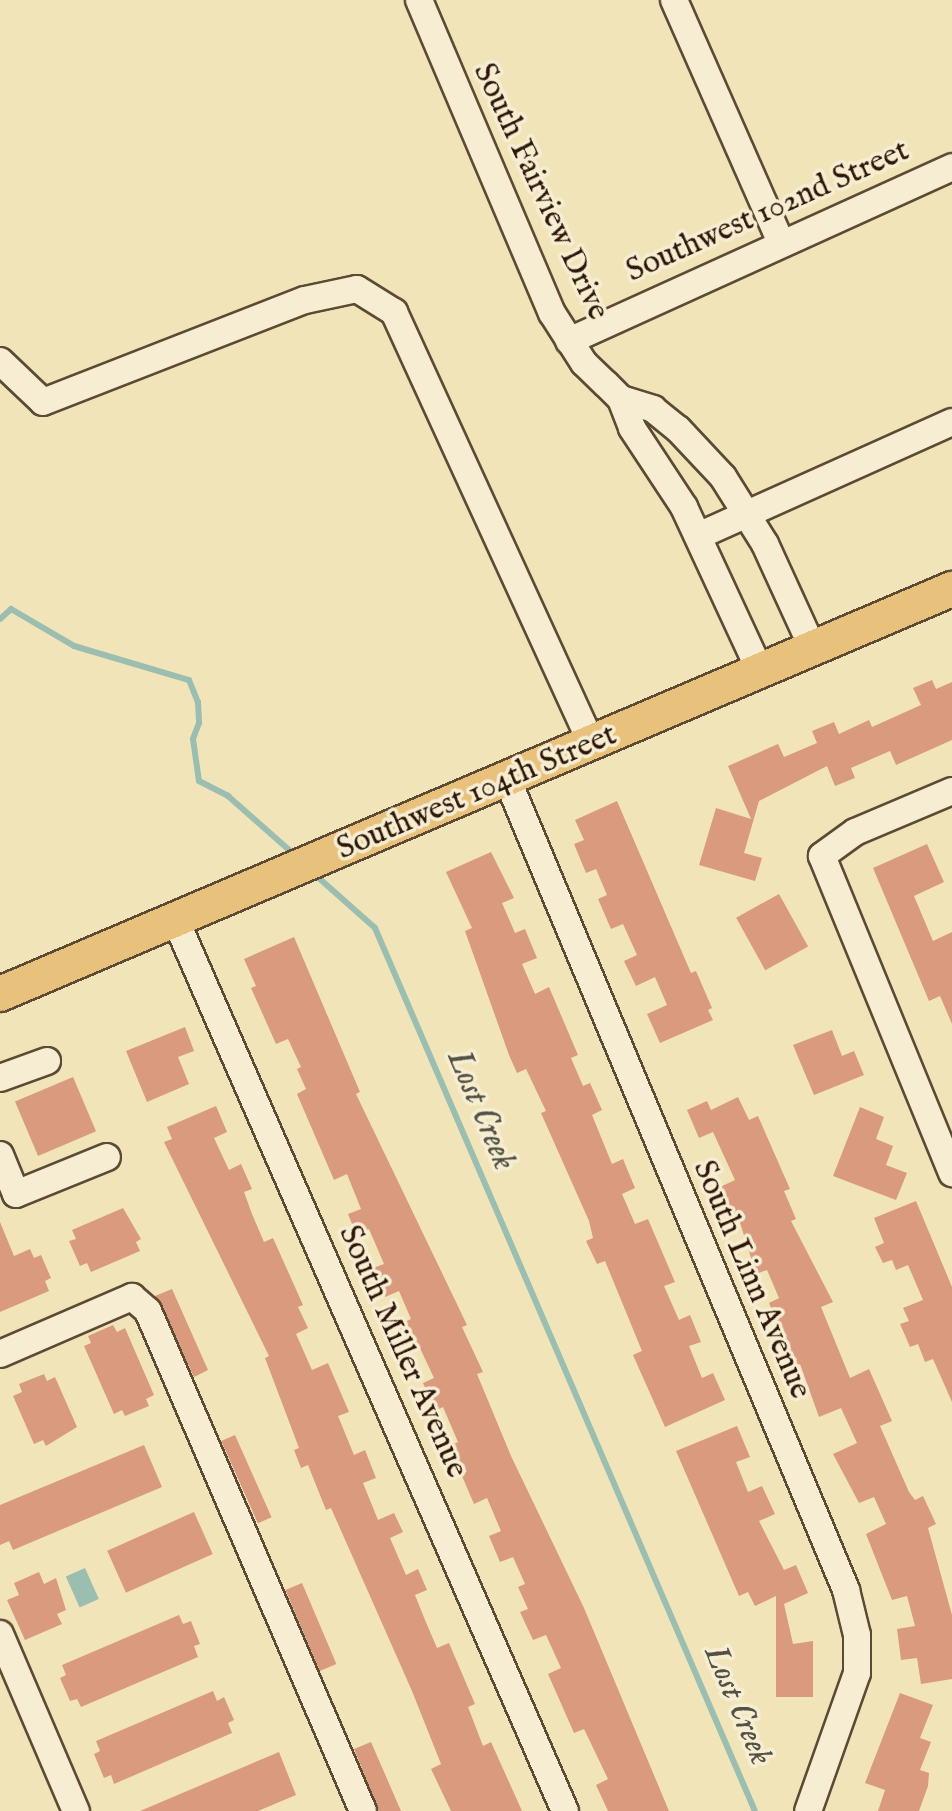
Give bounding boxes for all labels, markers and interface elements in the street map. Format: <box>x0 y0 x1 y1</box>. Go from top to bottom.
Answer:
street label: South Fairview Drive <box>464 57 616 327</box>
street label: Southwest 102nd Street <box>621 132 915 292</box>
street label: Southwest 104th Street <box>331 717 623 869</box>
water label: Lost Creek <box>438 1044 524 1176</box>
street label: South Linn Avenue <box>683 1155 819 1405</box>
street label: South Miller Avenue <box>329 1220 475 1484</box>
water label: Lost Creek <box>695 1639 781 1771</box>

